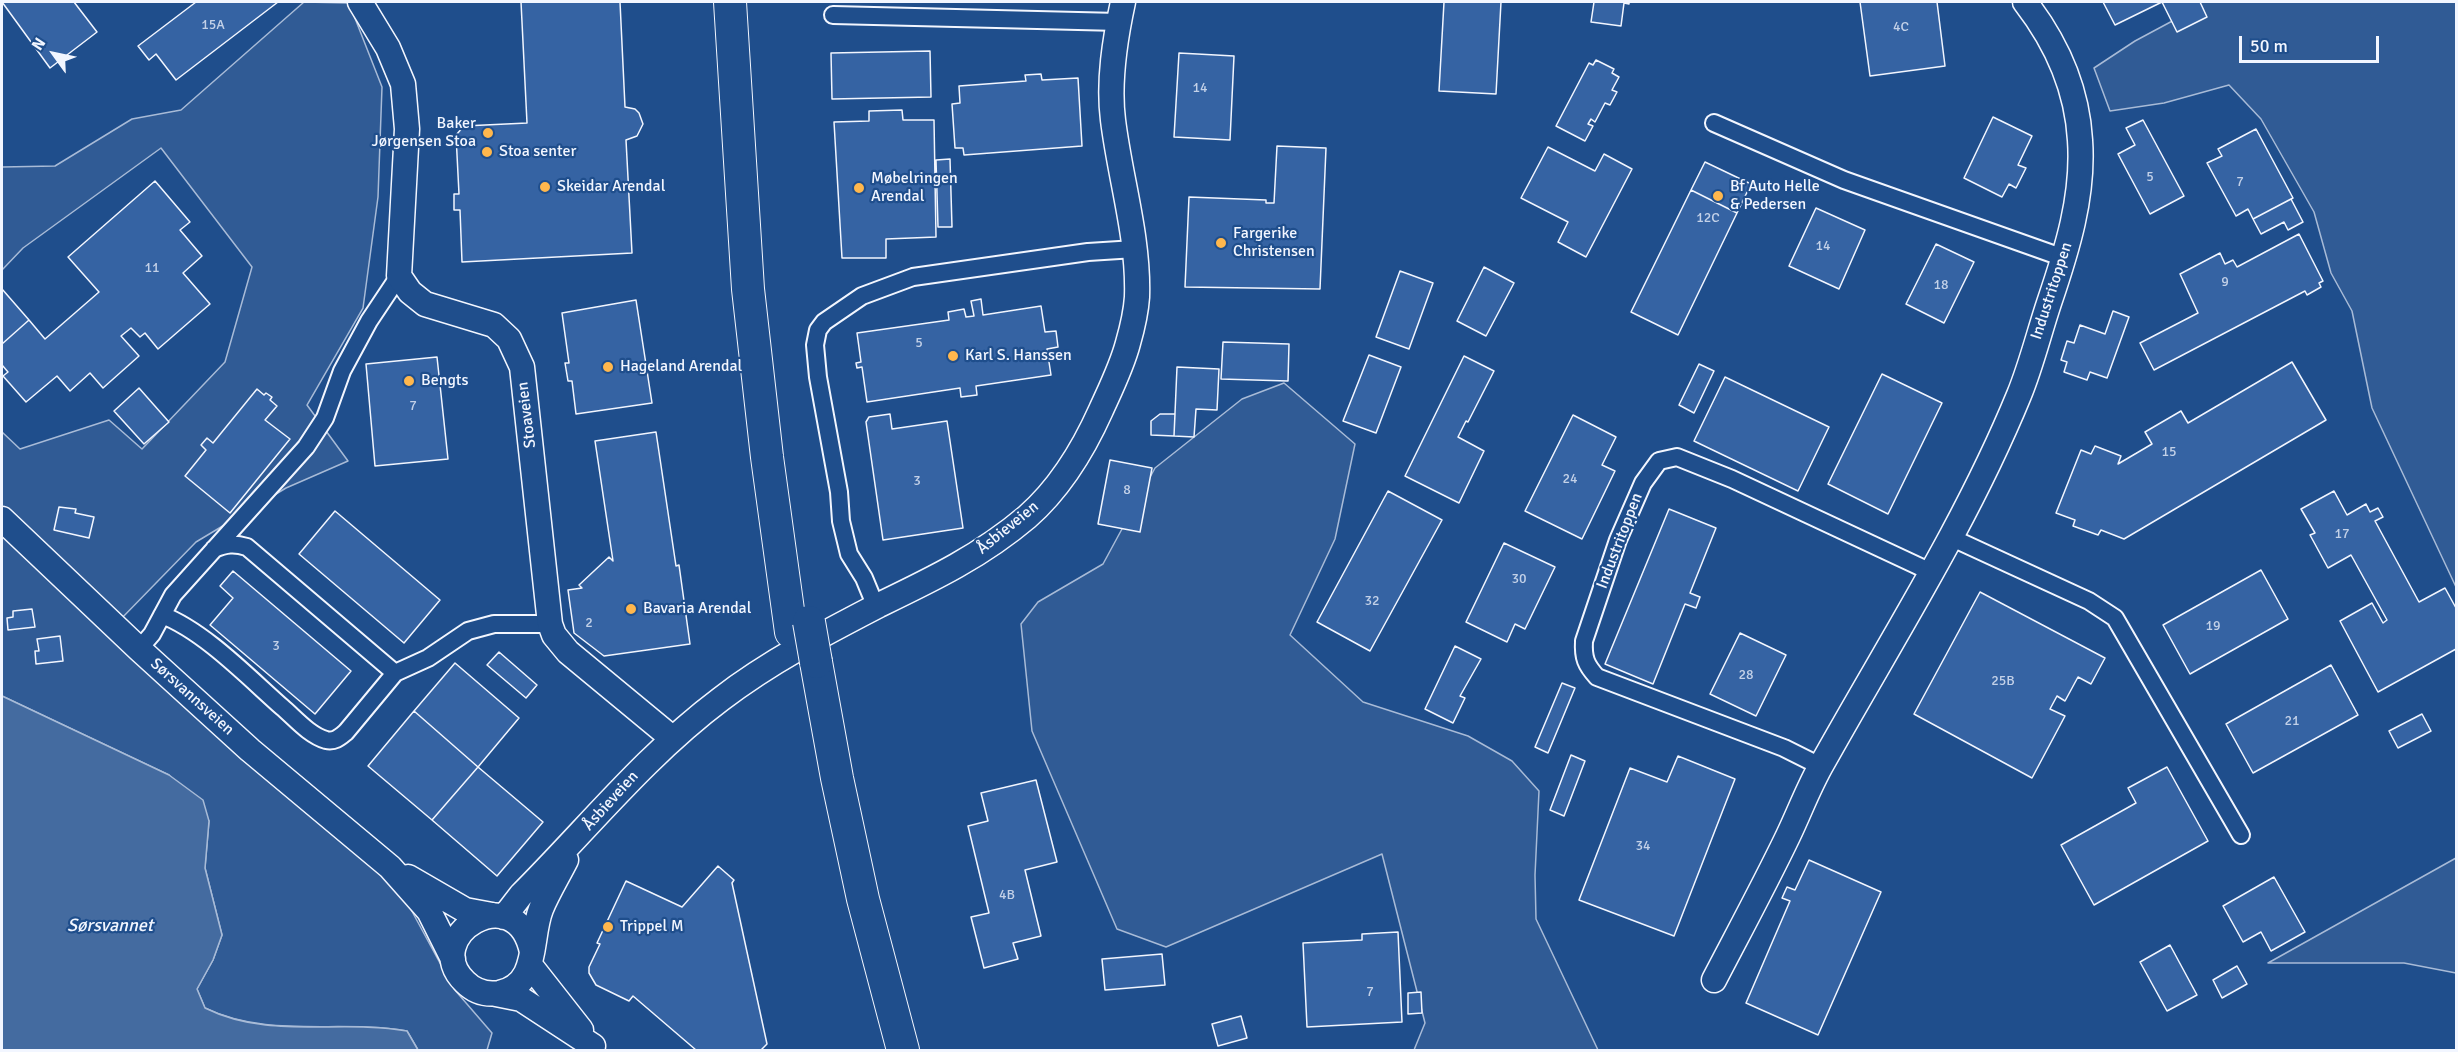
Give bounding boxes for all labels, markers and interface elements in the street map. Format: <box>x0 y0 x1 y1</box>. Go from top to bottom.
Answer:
house number: 15A <box>201 17 225 33</box>
house number: 4C <box>1893 19 1909 35</box>
north arrow <box>24 24 84 84</box>
scale bar <box>2242 24 2382 62</box>
text: N <box>27 34 50 54</box>
text: 50 m <box>2250 35 2288 57</box>
house number: 14 <box>1192 80 1208 96</box>
place label: Baker Jørgensen Stoa <box>372 114 476 152</box>
marker: Baker Jørgensen Stoa <box>481 126 495 140</box>
place label: Stoa senter <box>499 142 576 162</box>
marker: Stoa senter <box>480 145 494 159</box>
place label: Møbelringen Arendal <box>871 169 958 207</box>
house number: 5 <box>2146 169 2154 185</box>
house number: 7 <box>2236 174 2244 190</box>
place label: Skeidar Arendal <box>557 177 665 197</box>
place label: Bf Auto Helle & Pedersen <box>1730 177 1820 215</box>
marker: Skeidar Arendal <box>538 180 552 194</box>
marker: Møbelringen Arendal <box>852 181 866 195</box>
marker: Bf Auto Helle & Pedersen <box>1711 189 1725 203</box>
house number: 12C <box>1696 210 1720 226</box>
place label: Fargerike Christensen <box>1233 224 1315 262</box>
marker: Fargerike Christensen <box>1214 236 1228 250</box>
house number: 14 <box>1815 238 1831 254</box>
street label: Industritoppen <box>2027 240 2077 342</box>
house number: 11 <box>144 260 160 276</box>
house number: 9 <box>2221 274 2229 290</box>
house number: 18 <box>1933 277 1949 293</box>
house number: 5 <box>915 335 923 351</box>
place label: Karl S. Hanssen <box>965 346 1072 366</box>
marker: Karl S. Hanssen <box>946 349 960 363</box>
place label: Hageland Arendal <box>620 357 742 377</box>
marker: Hageland Arendal <box>601 360 615 374</box>
place label: Bengts <box>421 371 468 391</box>
marker: Bengts <box>402 374 416 388</box>
street label: Stoaveien <box>513 381 541 449</box>
house number: 7 <box>409 398 417 414</box>
house number: 15 <box>2161 444 2177 460</box>
house number: 24 <box>1562 471 1578 487</box>
house number: 3 <box>913 473 921 489</box>
house number: 8 <box>1123 482 1131 498</box>
street label: Industritoppen <box>1593 490 1647 592</box>
street label: Åsbieveien <box>973 497 1043 559</box>
house number: 17 <box>2334 526 2350 542</box>
house number: 30 <box>1511 571 1527 587</box>
house number: 32 <box>1364 593 1380 609</box>
place label: Bavaria Arendal <box>643 599 751 619</box>
marker: Bavaria Arendal <box>624 602 638 616</box>
house number: 2 <box>585 615 593 631</box>
house number: 19 <box>2205 618 2221 634</box>
house number: 3 <box>272 638 280 654</box>
street label: Sørsvannsveien <box>146 654 238 740</box>
house number: 28 <box>1738 667 1754 683</box>
house number: 25B <box>1991 673 2015 689</box>
house number: 21 <box>2284 713 2300 729</box>
street label: Åsbieveien <box>579 767 643 835</box>
house number: 34 <box>1635 838 1651 854</box>
house number: 4B <box>999 887 1015 903</box>
water label: Sørsvannet <box>67 915 153 937</box>
place label: Trippel M <box>620 917 684 937</box>
marker: Trippel M <box>601 920 615 934</box>
house number: 7 <box>1366 984 1374 1000</box>

